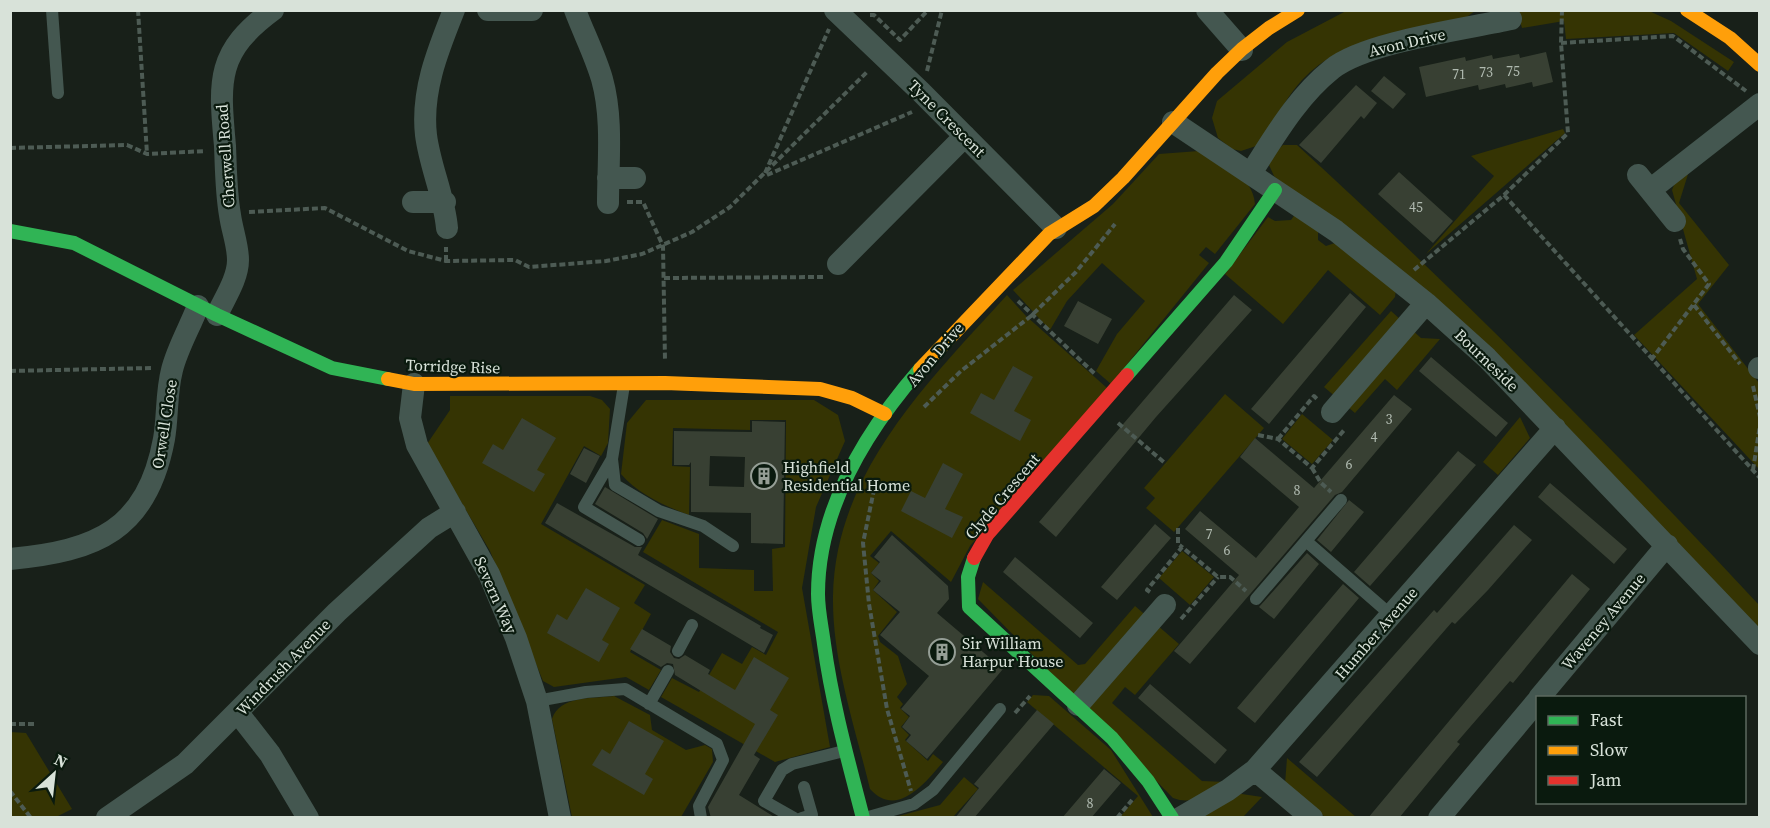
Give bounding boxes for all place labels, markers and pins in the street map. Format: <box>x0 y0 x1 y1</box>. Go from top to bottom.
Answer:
place label: Highfield Residential Home <box>783 456 910 496</box>
building icon: Highfield Residential Home <box>749 461 779 491</box>
place label: Sir William Harpur House <box>962 632 1063 672</box>
building icon: Sir William Harpur House <box>927 637 957 667</box>

